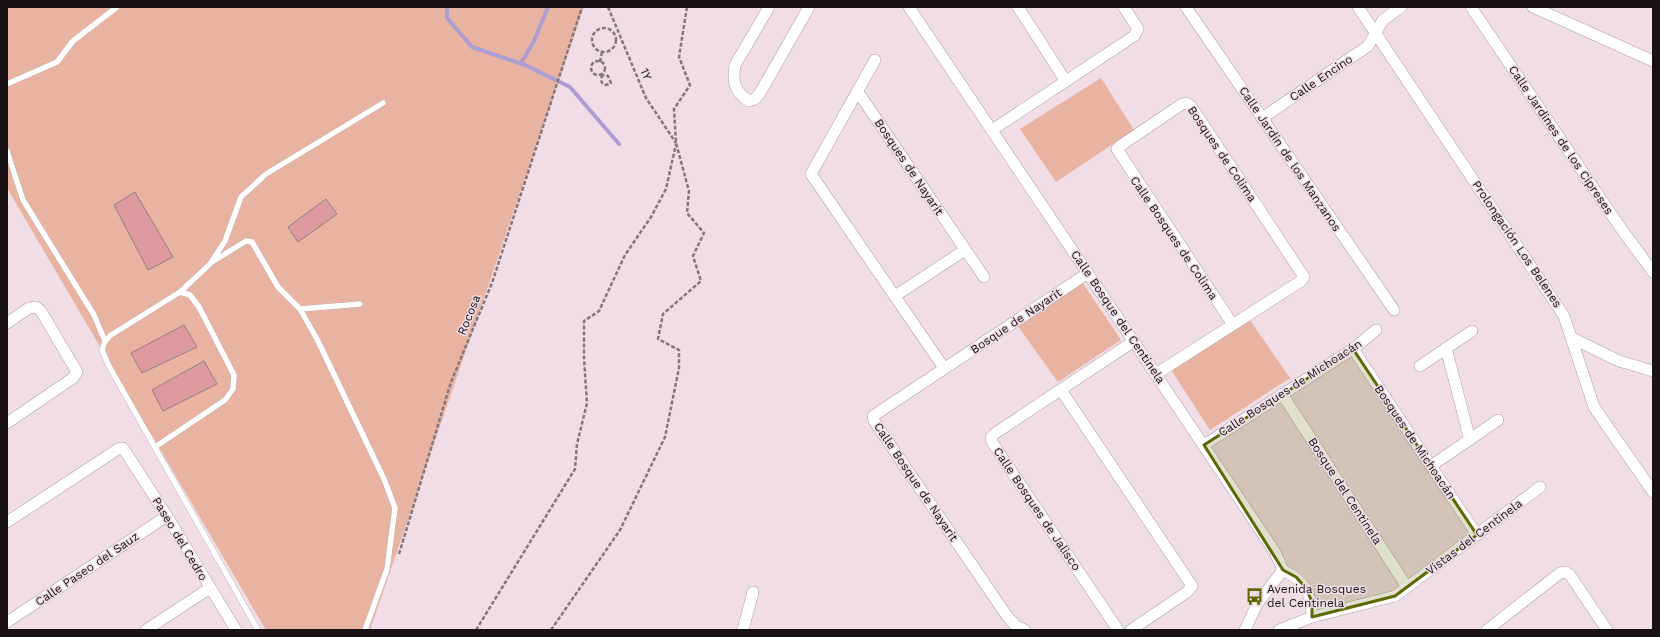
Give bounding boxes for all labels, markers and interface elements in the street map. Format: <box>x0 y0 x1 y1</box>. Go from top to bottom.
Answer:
street label: Calle Encino <box>1287 52 1355 104</box>
street label: Calle Jardines de los Cipreses <box>1506 63 1616 217</box>
street label: 1Y <box>637 66 655 82</box>
street label: Calle Jardín de los Manzanos <box>1236 84 1344 234</box>
street label: Bosques de Colima <box>1185 103 1259 205</box>
street label: Bosques de Nayarit <box>872 116 946 218</box>
street label: Calle Bosques de Colima <box>1127 174 1221 303</box>
street label: Prolongación Los Belenes <box>1469 178 1565 310</box>
street label: Calle Bosque del Centinela <box>1068 248 1168 387</box>
street label: Bosque de Nayarit <box>968 285 1064 357</box>
street label: Rocosa <box>455 293 483 337</box>
street label: Calle Bosques de Michoacán <box>1216 336 1364 440</box>
street label: Bosques de Michoacán <box>1372 382 1458 502</box>
street label: Calle Bosque de Nayarit <box>871 420 961 544</box>
street label: Bosque del Centinela <box>1305 435 1385 547</box>
street label: Calle Bosques de Jalisco <box>990 445 1084 573</box>
street label: Paseo del Cedro <box>150 495 210 583</box>
street label: Vistas del Centinela <box>1423 496 1525 578</box>
street label: Calle Paseo del Sauz <box>33 529 141 609</box>
place label: Avenida Bosques del Centinela <box>1267 582 1366 610</box>
bus stop icon: Avenida Bosques del Centinela <box>1244 586 1264 606</box>

